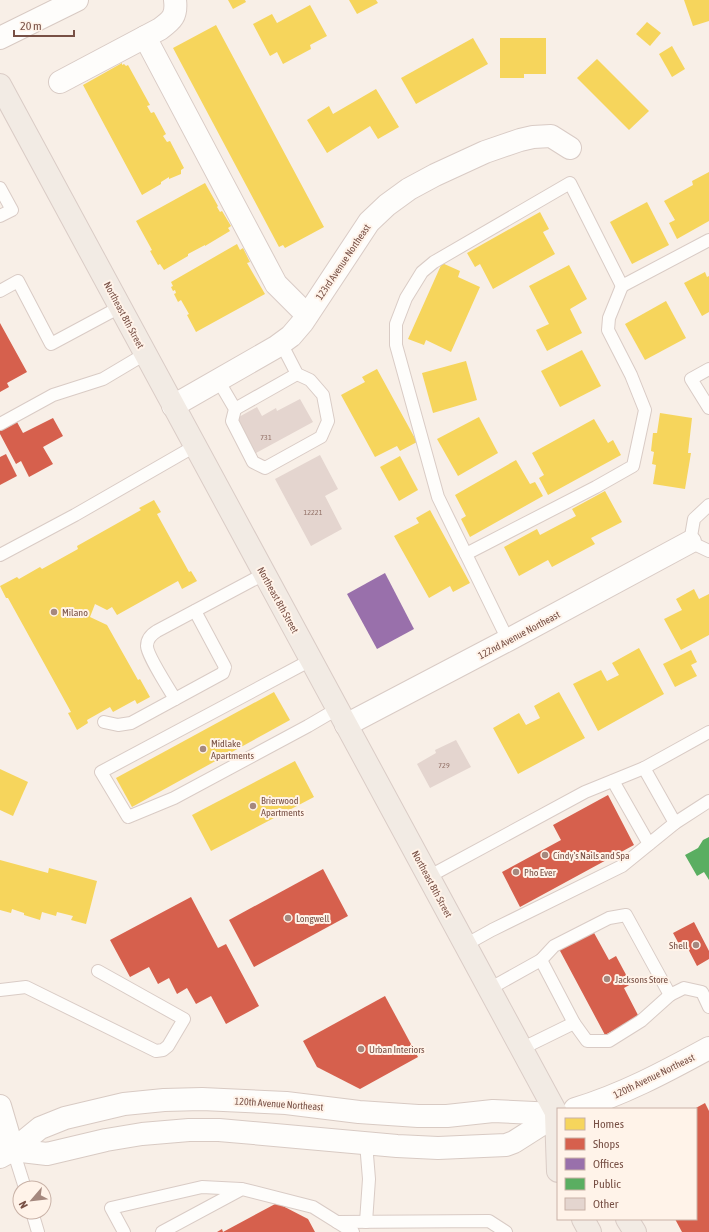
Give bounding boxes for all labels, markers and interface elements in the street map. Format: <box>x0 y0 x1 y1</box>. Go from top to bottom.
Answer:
scale bar <box>14 12 74 38</box>
text: 20 m <box>20 19 42 33</box>
street label: 123rd Avenue Northeast <box>314 222 373 302</box>
street label: Northeast 8th Street <box>102 280 146 350</box>
house number: 731 <box>260 433 272 442</box>
house number: 12221 <box>304 508 323 517</box>
street label: Northeast 8th Street <box>255 565 301 635</box>
marker: Milano <box>49 607 59 617</box>
place label: Milano <box>62 607 88 618</box>
street label: 122nd Avenue Northeast <box>476 609 562 661</box>
place label: Midlake Apartments <box>211 738 254 761</box>
marker: Midlake Apartments <box>198 744 208 754</box>
house number: 729 <box>438 761 450 770</box>
place label: Brierwood Apartments <box>261 795 304 818</box>
marker: Brierwood Apartments <box>248 801 258 811</box>
street label: Northeast 8th Street <box>410 849 454 919</box>
marker: Cindy's Nails and Spa <box>540 850 550 860</box>
place label: Cindy's Nails and Spa <box>553 850 630 861</box>
marker: Pho Ever <box>511 867 521 877</box>
place label: Pho Ever <box>524 867 557 878</box>
marker: Longwell <box>283 913 293 923</box>
place label: Longwell <box>296 913 330 924</box>
place label: Shell <box>669 940 688 951</box>
marker: Shell <box>691 940 701 950</box>
marker: Jacksons Store <box>602 974 612 984</box>
place label: Jacksons Store <box>615 974 669 985</box>
marker: Urban Interiors <box>356 1044 366 1054</box>
place label: Urban Interiors <box>369 1044 425 1055</box>
street label: 120th Avenue Northeast <box>612 1051 697 1100</box>
street label: 120th Avenue Northeast <box>234 1095 324 1113</box>
legend <box>557 1108 697 1220</box>
text: Homes <box>593 1117 624 1131</box>
text: Shops <box>593 1137 619 1151</box>
text: Offices <box>593 1157 623 1171</box>
text: Public <box>593 1177 621 1191</box>
north arrow <box>12 1180 52 1220</box>
text: Other <box>593 1197 619 1211</box>
text: N <box>16 1199 30 1210</box>

